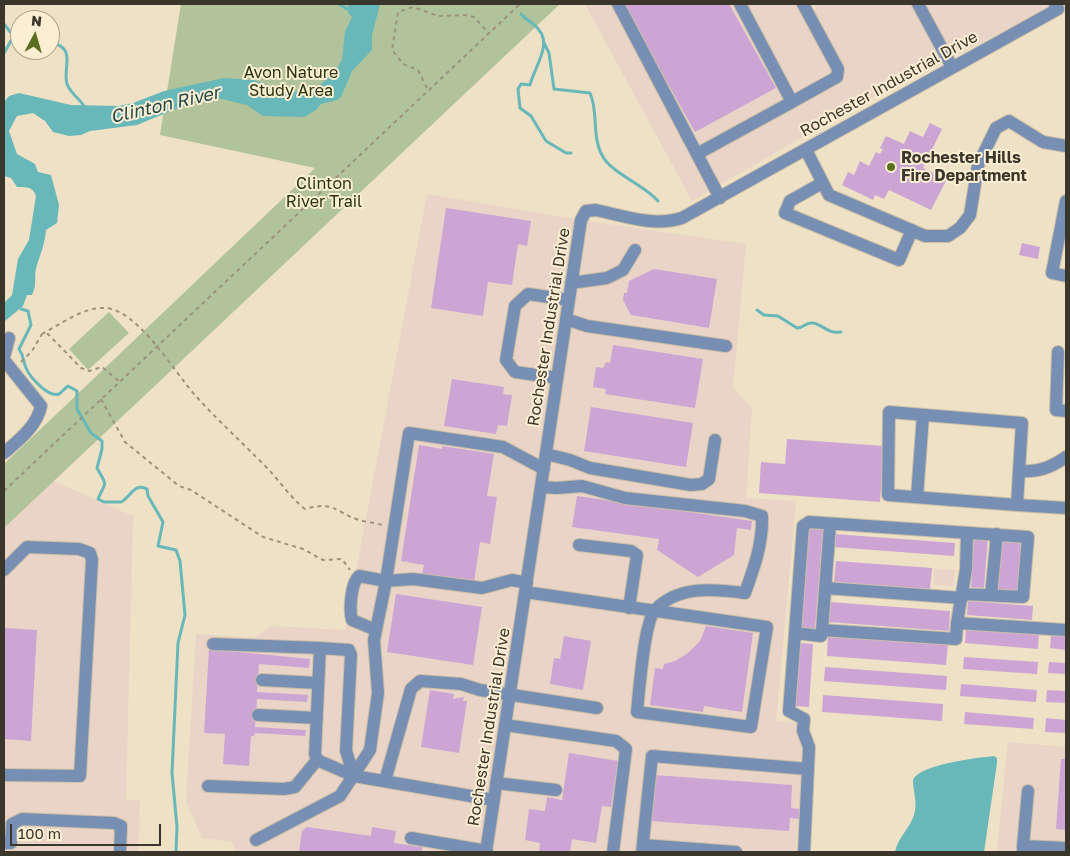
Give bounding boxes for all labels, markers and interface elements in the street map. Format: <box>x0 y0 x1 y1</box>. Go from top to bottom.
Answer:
north arrow <box>10 10 60 60</box>
text: N <box>30 12 43 30</box>
street label: Rochester Industrial Drive <box>797 27 981 141</box>
park label: Avon Nature Study Area <box>244 63 338 101</box>
water label: Clinton River <box>108 82 222 128</box>
place label: Rochester Hills Fire Department <box>901 148 1027 186</box>
marker: Rochester Hills Fire Department <box>885 161 897 173</box>
park label: Clinton River Trail <box>286 174 362 212</box>
street label: Rochester Industrial Drive <box>524 227 574 427</box>
street label: Rochester Industrial Drive <box>464 627 514 827</box>
scale bar <box>12 814 164 846</box>
text: 100 m <box>18 824 61 842</box>

